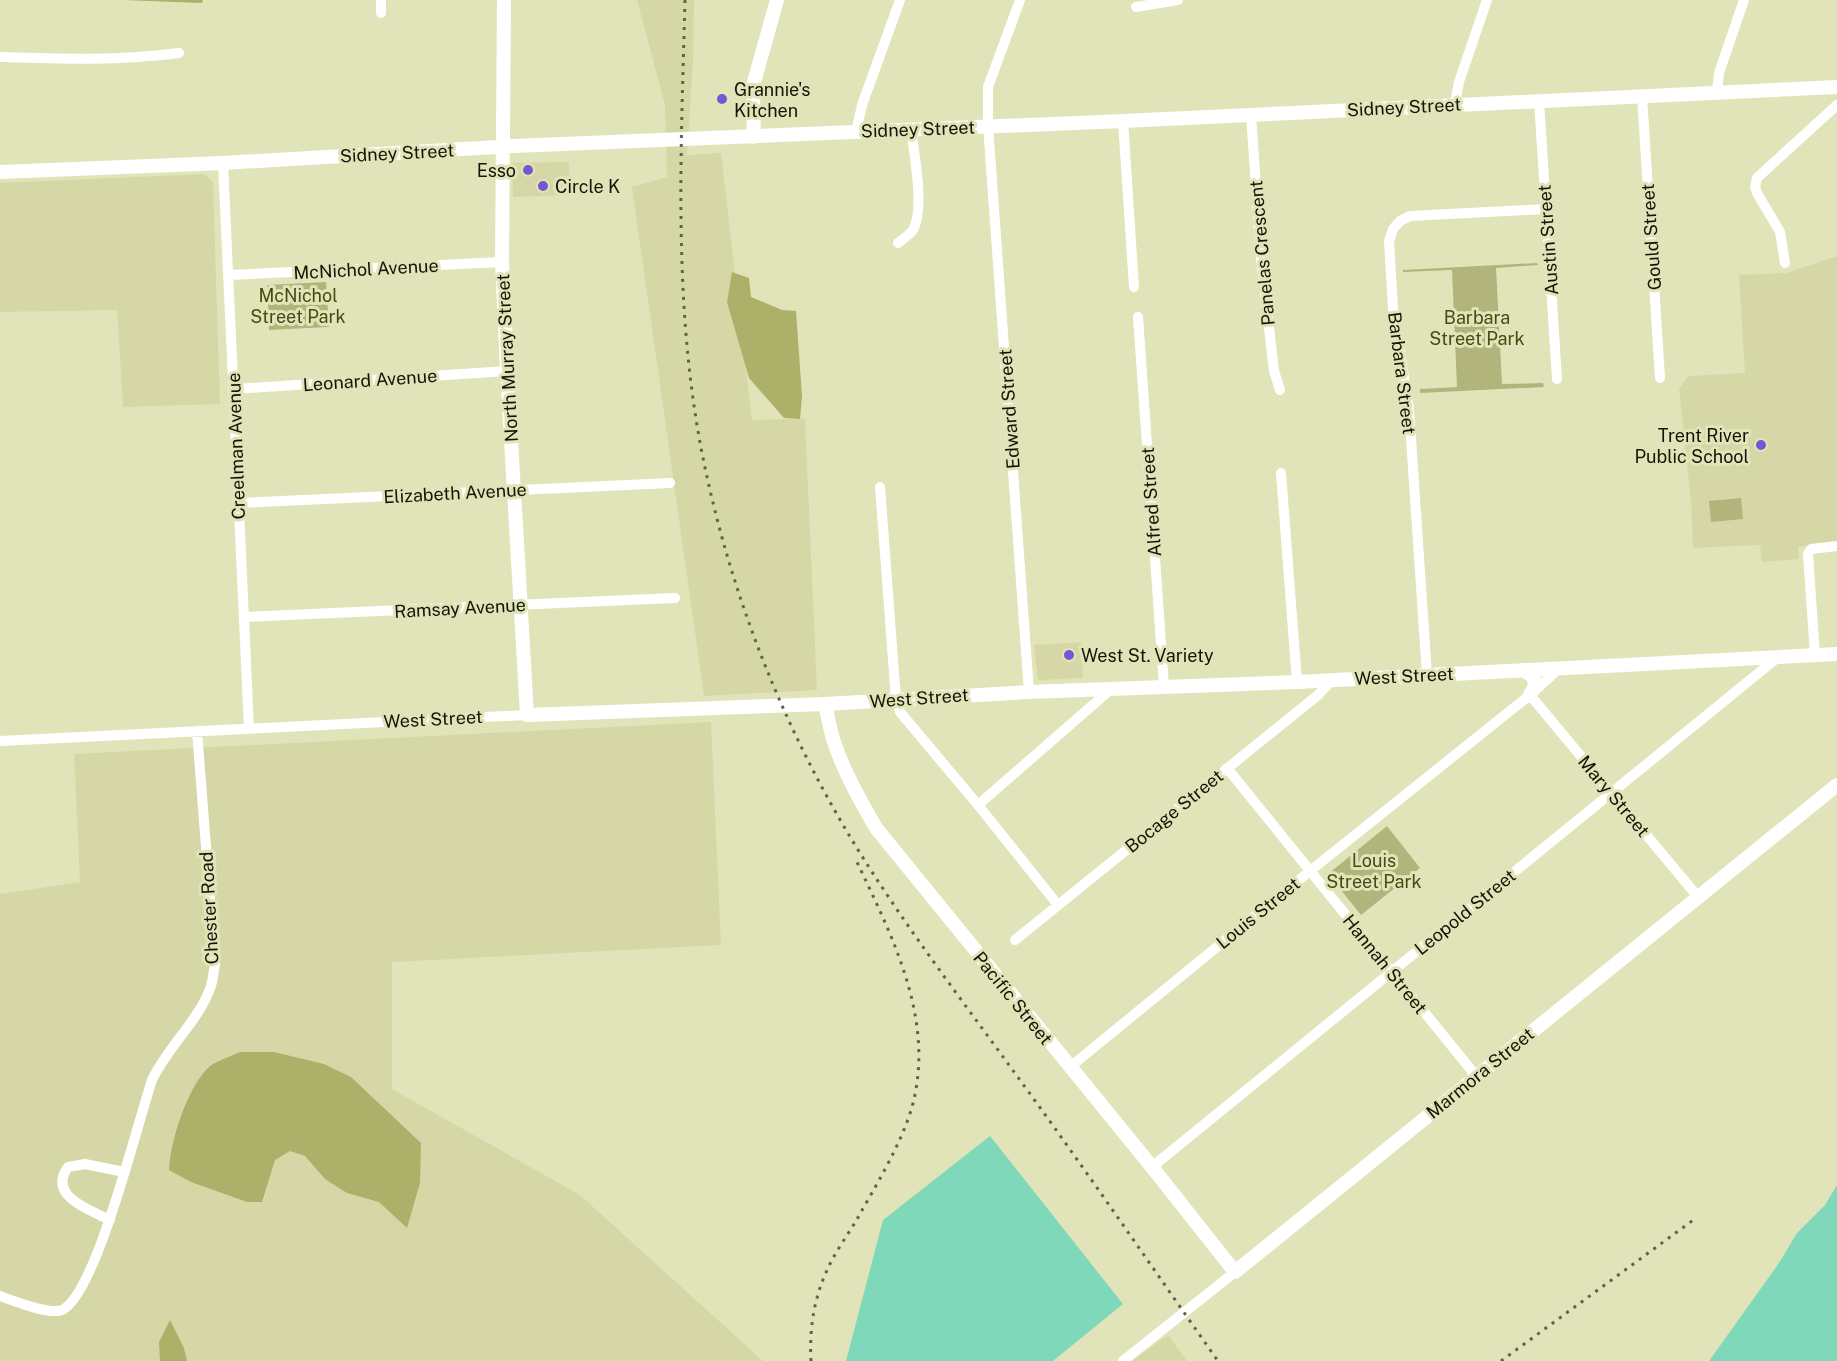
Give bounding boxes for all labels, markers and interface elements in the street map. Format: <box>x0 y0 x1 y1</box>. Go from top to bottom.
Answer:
place label: Grannie's Kitchen <box>734 79 810 121</box>
marker: Grannie's Kitchen <box>715 92 729 106</box>
street label: Sidney Street <box>1346 94 1462 120</box>
street label: Sidney Street <box>860 117 976 141</box>
street label: Sidney Street <box>339 140 455 166</box>
place label: Esso <box>477 160 516 181</box>
marker: Esso <box>521 163 535 177</box>
place label: Circle K <box>555 176 620 197</box>
marker: Circle K <box>536 179 550 193</box>
street label: Panelas Crescent <box>1245 179 1279 327</box>
street label: Gould Street <box>1637 183 1665 291</box>
street label: Austin Street <box>1534 184 1562 296</box>
street label: McNichol Avenue <box>293 255 439 283</box>
street label: North Murray Street <box>492 273 522 443</box>
park label: McNichol Street Park <box>250 285 346 327</box>
park label: Barbara Street Park <box>1429 307 1525 349</box>
street label: Barbara Street <box>1384 311 1420 435</box>
street label: Edward Street <box>994 348 1024 470</box>
street label: Leonard Avenue <box>302 365 438 395</box>
street label: Creelman Avenue <box>223 372 249 520</box>
place label: Trent River Public School <box>1635 425 1749 467</box>
marker: Trent River Public School <box>1754 438 1768 452</box>
street label: Alfred Street <box>1137 447 1165 557</box>
street label: Elizabeth Avenue <box>383 479 527 507</box>
street label: Ramsay Avenue <box>394 594 526 622</box>
place label: West St. Variety <box>1081 645 1214 666</box>
marker: West St. Variety <box>1062 648 1076 662</box>
street label: West Street <box>1354 663 1454 689</box>
street label: West Street <box>869 684 969 712</box>
street label: West Street <box>383 706 483 732</box>
street label: Mary Street <box>1574 751 1654 841</box>
street label: Bocage Street <box>1121 765 1227 857</box>
park label: Louis Street Park <box>1326 850 1422 892</box>
street label: Chester Road <box>196 851 222 965</box>
street label: Leopold Street <box>1410 865 1520 959</box>
street label: Louis Street <box>1212 873 1304 953</box>
street label: Hannah Street <box>1339 910 1431 1018</box>
street label: Pacific Street <box>969 947 1057 1049</box>
street label: Marmora Street <box>1422 1023 1538 1123</box>

